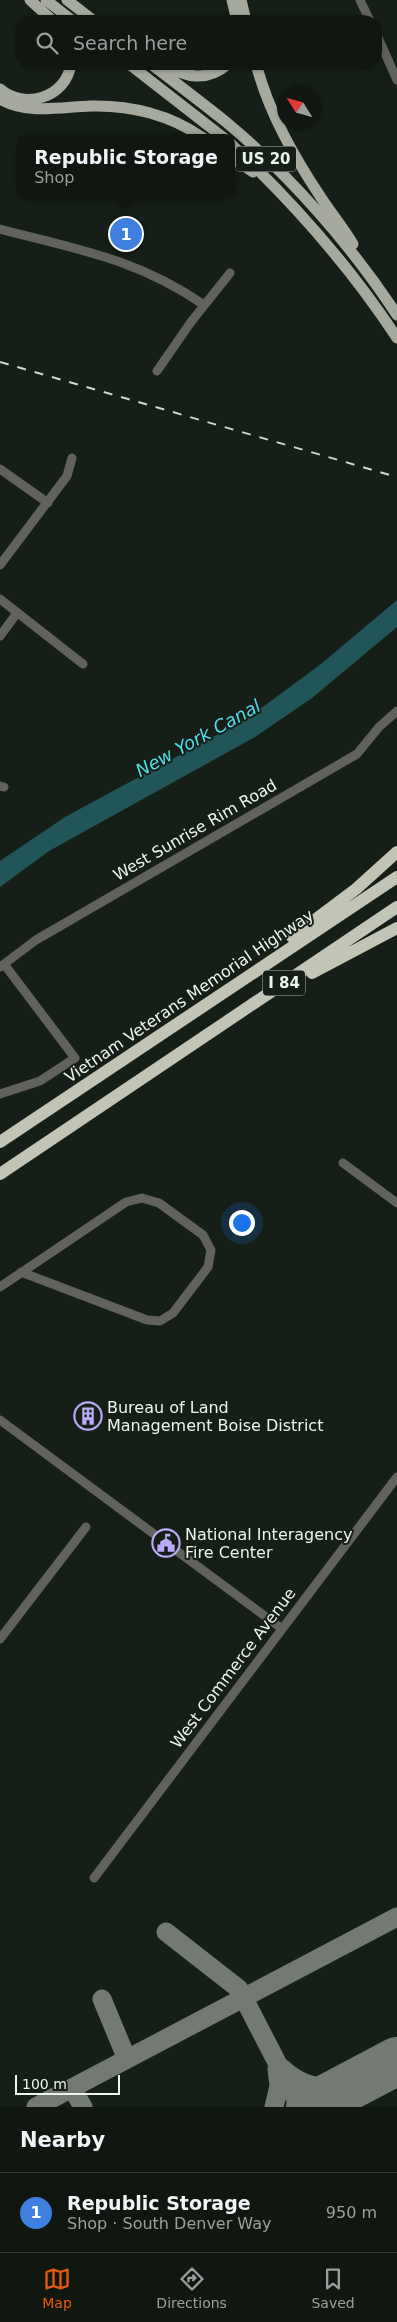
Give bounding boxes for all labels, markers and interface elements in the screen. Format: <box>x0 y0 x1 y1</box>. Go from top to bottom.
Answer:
search box <box>15 15 382 70</box>
icon: search <box>33 29 61 57</box>
text: Search here <box>73 32 187 54</box>
north arrow <box>277 85 322 130</box>
popup <box>17 134 235 199</box>
text: Republic Storage <box>34 146 218 168</box>
road number: US 20 <box>236 146 296 172</box>
text: Shop <box>34 168 74 187</box>
pin: 1 <box>110 215 142 253</box>
water label: New York Canal <box>132 695 264 781</box>
street label: West Sunrise Rim Road <box>110 775 280 885</box>
street label: Vietnam Veterans Memorial Highway <box>61 905 317 1087</box>
road number: I 84 <box>263 970 305 996</box>
your location <box>229 1210 255 1236</box>
place label: Bureau of Land Management Boise District <box>107 1398 323 1435</box>
building icon: Bureau of Land Management Boise District <box>73 1401 103 1431</box>
place label: National Interagency Fire Center <box>185 1525 353 1562</box>
public building icon: National Interagency Fire Center <box>151 1528 181 1558</box>
street label: West Commerce Avenue <box>166 1584 300 1752</box>
scale bar <box>15 2072 120 2095</box>
text: 100 m <box>22 2076 67 2092</box>
text: Nearby <box>20 2128 105 2152</box>
text: Republic Storage <box>67 2192 251 2214</box>
text: 1 <box>30 2203 42 2222</box>
text: 950 m <box>326 2203 377 2222</box>
text: Shop · South Denver Way <box>67 2214 271 2233</box>
tab: Map <box>42 2265 72 2311</box>
tab: Directions <box>156 2265 227 2311</box>
tab: Saved <box>311 2265 355 2311</box>

